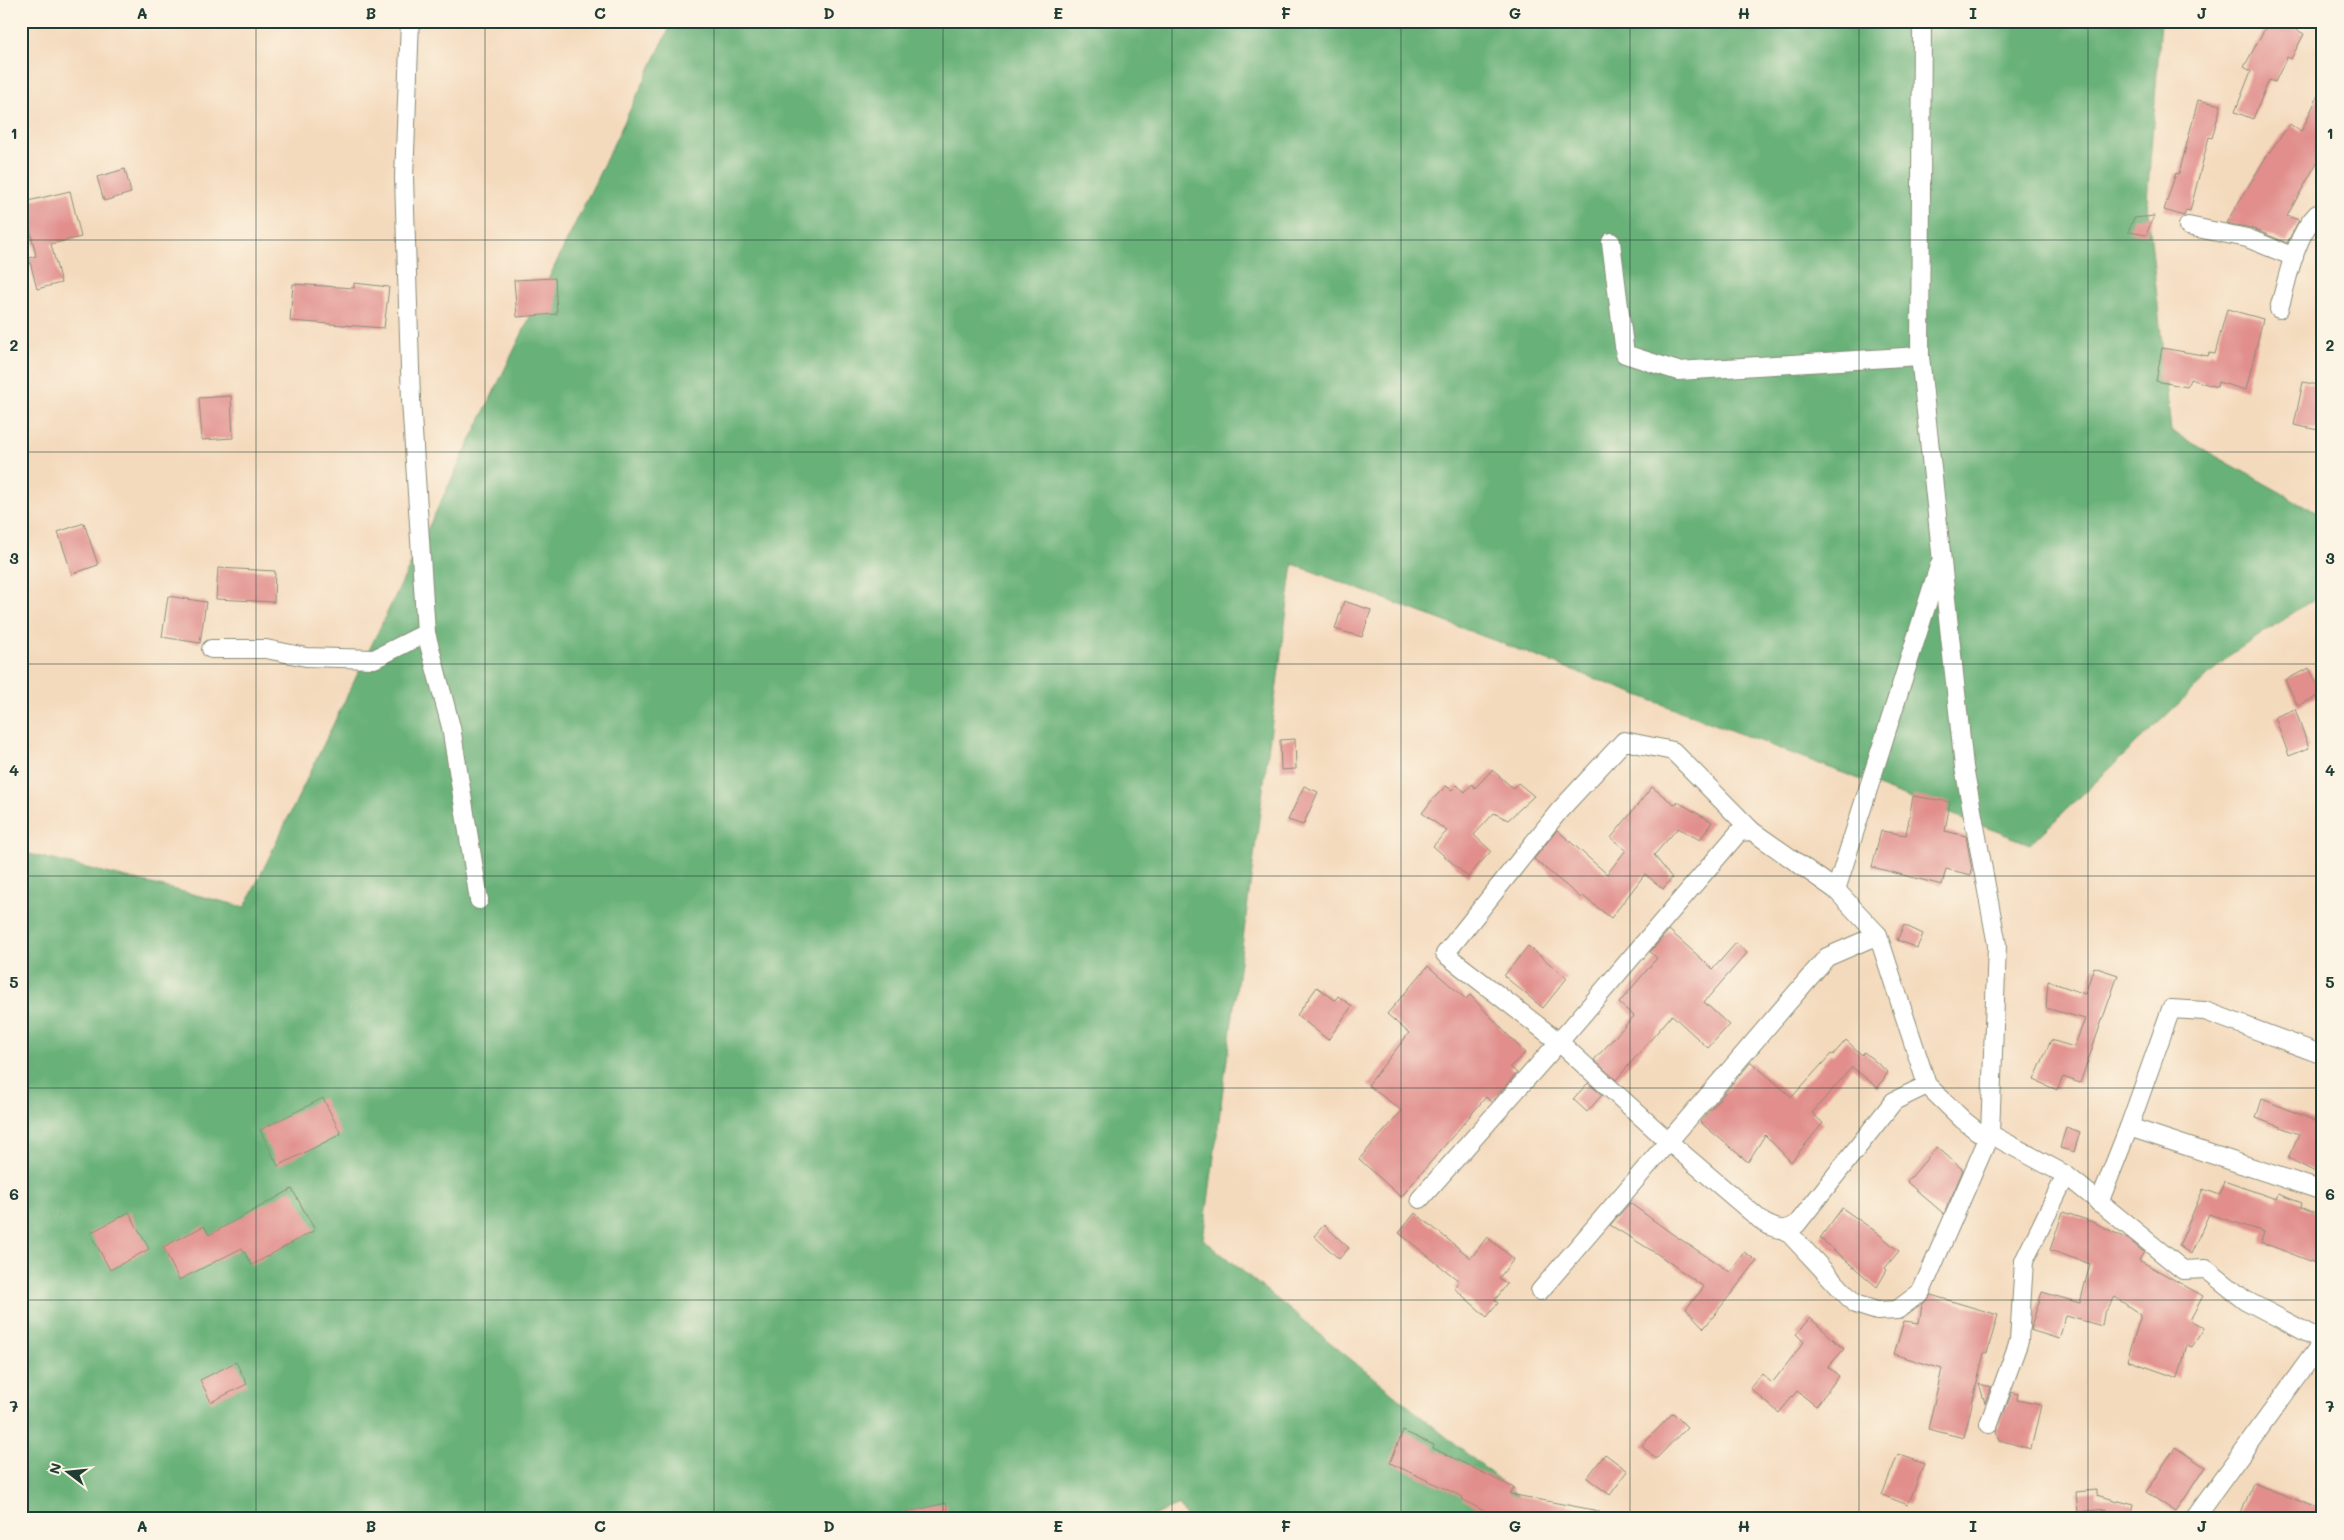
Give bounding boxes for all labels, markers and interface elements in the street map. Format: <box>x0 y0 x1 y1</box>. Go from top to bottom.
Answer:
text: A <box>136 2 148 23</box>
text: B <box>366 2 376 23</box>
text: C <box>594 2 606 23</box>
text: D <box>823 2 835 23</box>
text: E <box>1053 2 1063 23</box>
text: F <box>1281 2 1291 23</box>
text: G <box>1509 2 1521 23</box>
text: H <box>1738 2 1750 23</box>
text: I <box>1969 2 1977 23</box>
text: J <box>2197 2 2207 23</box>
text: 1 <box>10 122 18 143</box>
text: 1 <box>2326 122 2334 143</box>
text: 2 <box>10 334 19 355</box>
text: 2 <box>2326 334 2335 355</box>
text: 3 <box>9 547 19 568</box>
text: 3 <box>2325 547 2335 568</box>
text: 4 <box>9 759 19 780</box>
text: 4 <box>2325 759 2335 780</box>
text: 5 <box>9 971 19 992</box>
text: 5 <box>2325 971 2335 992</box>
text: 6 <box>9 1183 19 1204</box>
text: 6 <box>2325 1183 2335 1204</box>
text: 7 <box>10 1395 19 1416</box>
text: 7 <box>2326 1395 2335 1416</box>
north arrow <box>42 1448 92 1498</box>
text: N <box>44 1461 66 1476</box>
text: A <box>136 1515 148 1536</box>
text: B <box>366 1515 376 1536</box>
text: C <box>594 1515 606 1536</box>
text: D <box>823 1515 835 1536</box>
text: E <box>1053 1515 1063 1536</box>
text: F <box>1281 1515 1291 1536</box>
text: G <box>1509 1515 1521 1536</box>
text: H <box>1738 1515 1750 1536</box>
text: I <box>1969 1515 1977 1536</box>
text: J <box>2197 1515 2207 1536</box>

